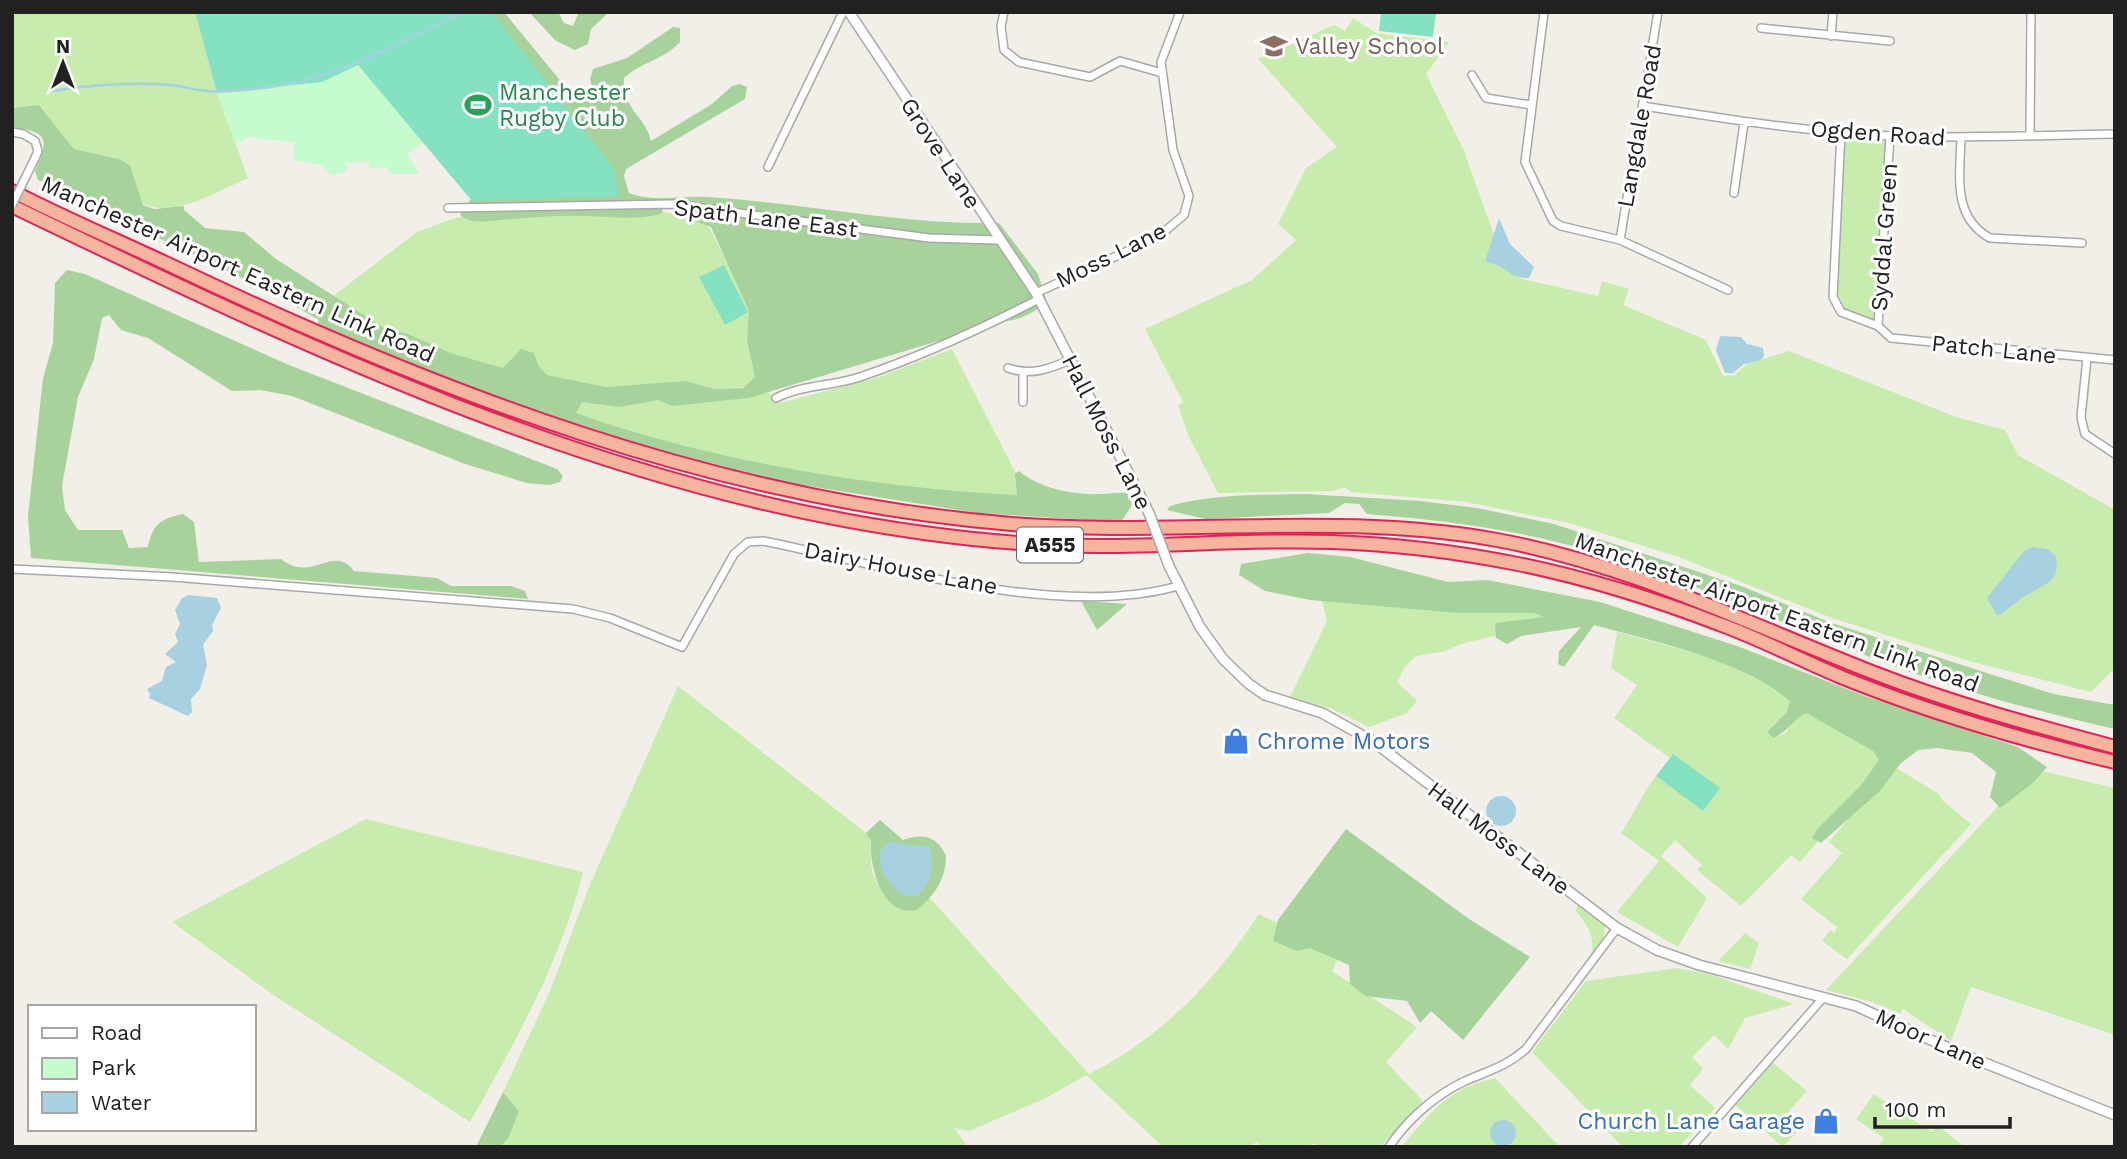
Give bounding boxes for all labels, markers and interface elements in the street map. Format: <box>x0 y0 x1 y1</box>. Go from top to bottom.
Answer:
north arrow <box>28 28 98 98</box>
school or university icon: Valley School <box>1259 31 1289 61</box>
place label: Valley School <box>1295 33 1444 60</box>
text: N <box>56 35 70 58</box>
street label: Langdale Road <box>1612 43 1667 210</box>
place label: Manchester Rugby Club <box>499 79 631 132</box>
sports icon: Manchester Rugby Club <box>463 90 493 120</box>
street label: Grove Lane <box>895 93 986 214</box>
street label: Ogden Road <box>1810 115 1946 152</box>
street label: Syddal Green <box>1866 162 1903 312</box>
street label: Manchester Airport Eastern Link Road <box>37 170 439 369</box>
street label: Spath Lane East <box>673 194 860 243</box>
street label: Moss Lane <box>1052 217 1171 294</box>
street label: Patch Lane <box>1930 330 2058 369</box>
street label: Hall Moss Lane <box>1056 350 1157 514</box>
street label: Manchester Airport Eastern Link Road <box>1571 527 1982 698</box>
road number: A555 <box>1017 528 1083 562</box>
street label: Dairy House Lane <box>802 536 1000 600</box>
shop icon: Chrome Motors <box>1221 726 1251 756</box>
place label: Chrome Motors <box>1257 728 1430 755</box>
street label: Hall Moss Lane <box>1422 776 1575 900</box>
street label: Moor Lane <box>1871 1003 1990 1076</box>
legend <box>28 1005 256 1131</box>
text: Road <box>91 1020 142 1045</box>
text: Park <box>91 1055 136 1080</box>
scale bar <box>1875 1086 2010 1130</box>
text: Water <box>91 1090 152 1115</box>
text: 100 m <box>1885 1097 1947 1122</box>
shop icon: Church Lane Garage <box>1811 1106 1841 1136</box>
place label: Church Lane Garage <box>1577 1108 1805 1135</box>

